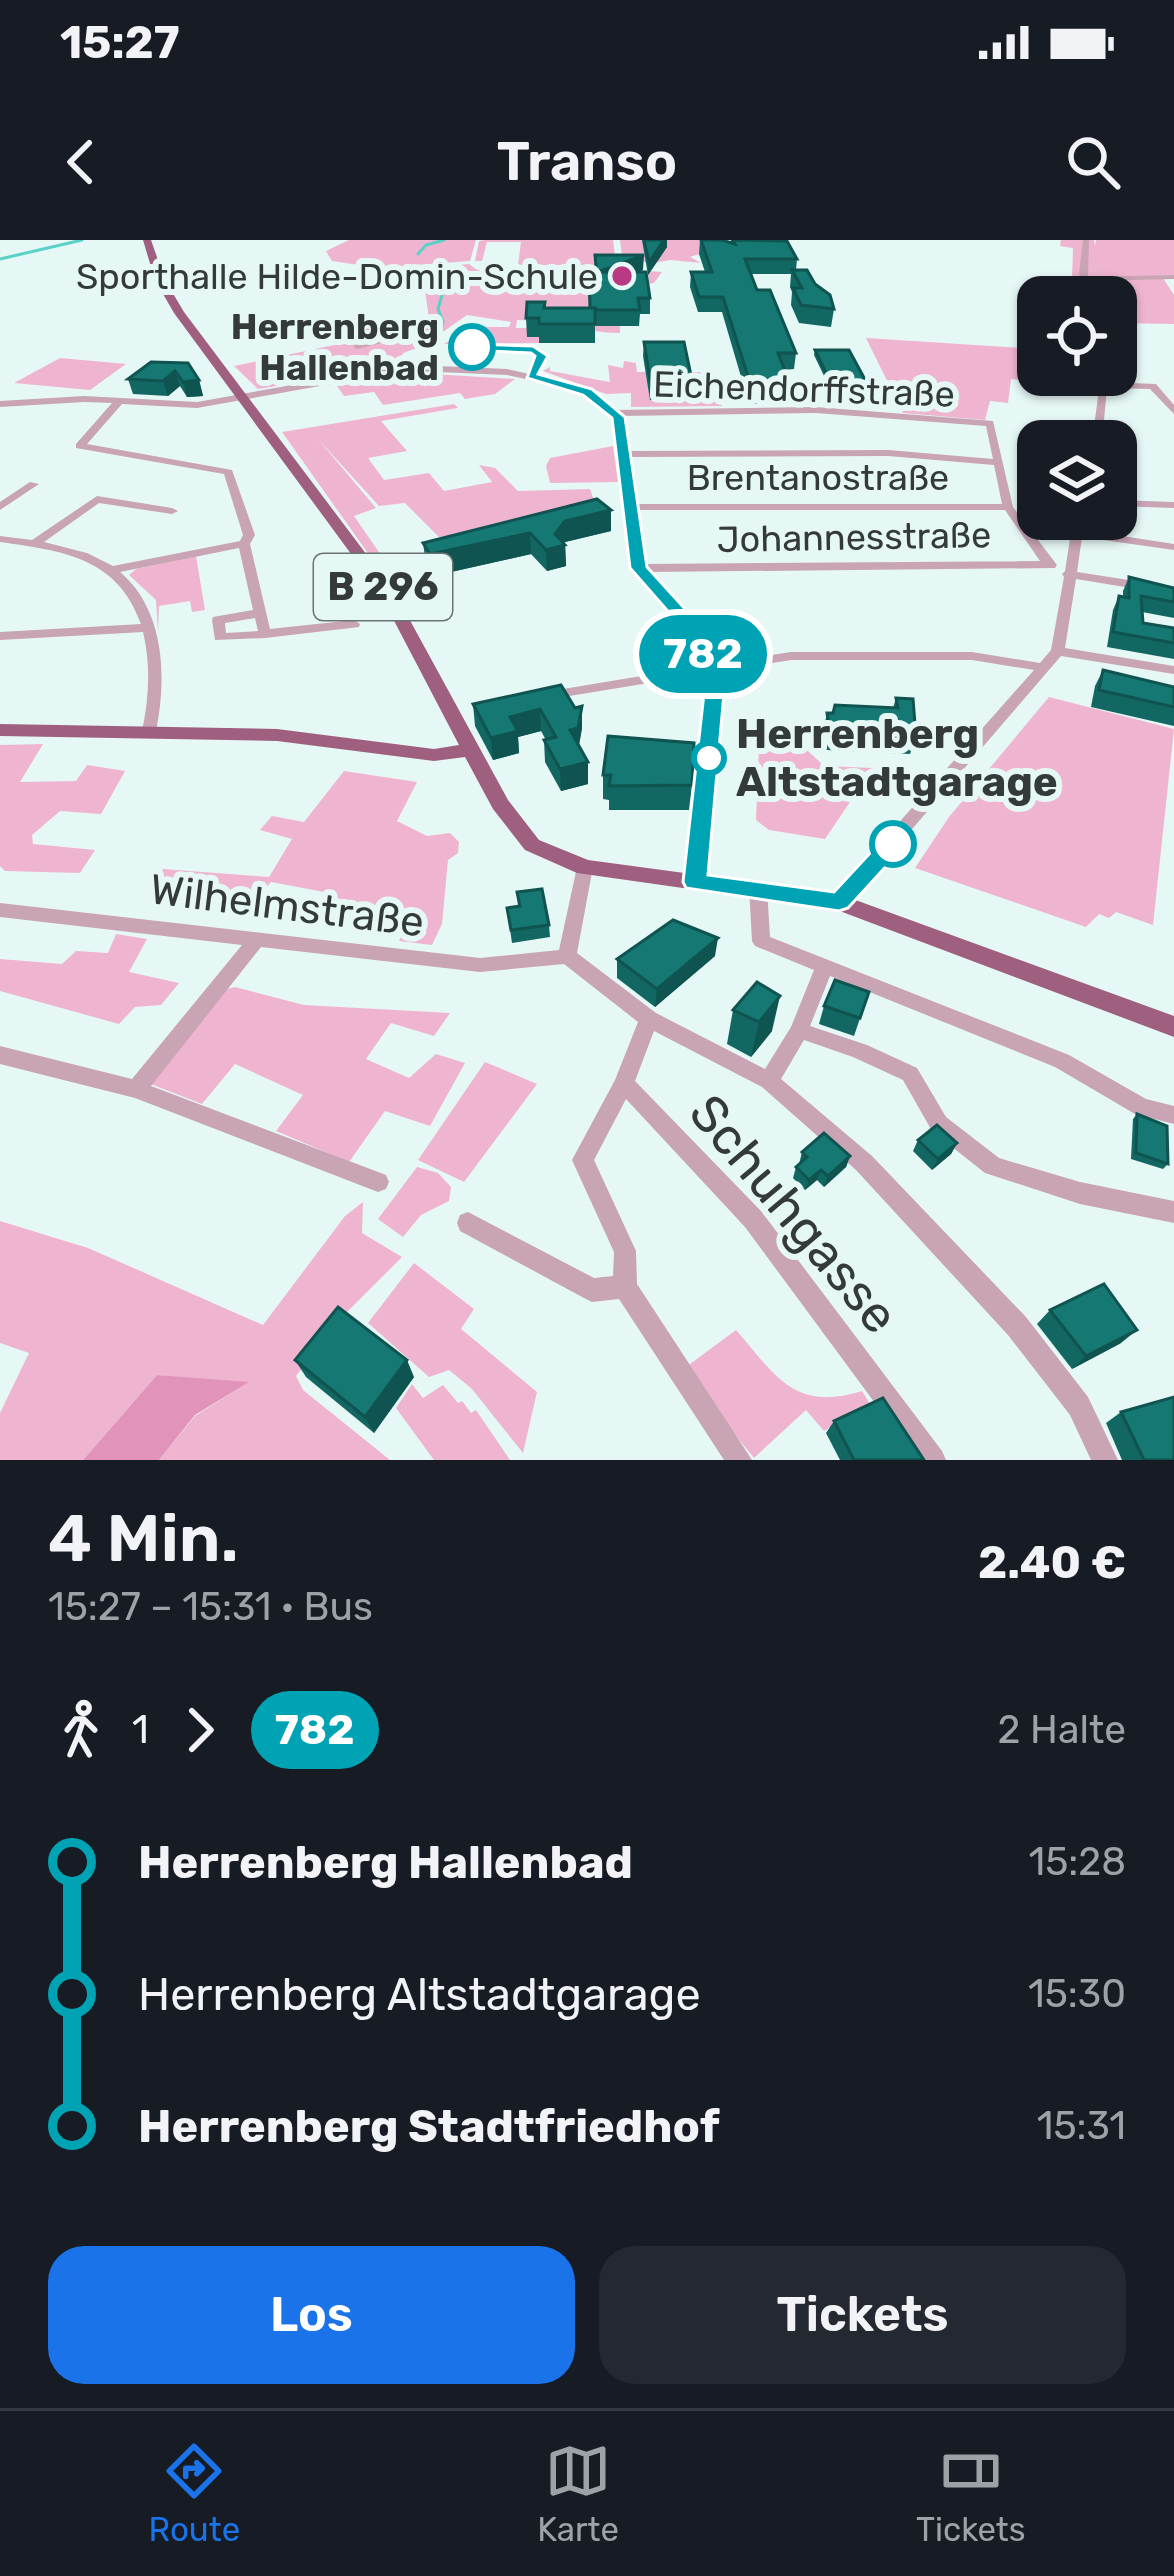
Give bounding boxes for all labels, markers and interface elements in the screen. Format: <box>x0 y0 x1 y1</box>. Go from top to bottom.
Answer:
text: 15:27 <box>60 16 180 69</box>
icon: back <box>48 129 114 195</box>
icon: search <box>1060 129 1126 195</box>
text: Transo <box>497 130 677 194</box>
place label: Sporthalle Hilde-Domin-Schule <box>76 255 598 298</box>
marker: Sporthalle Hilde-Domin-Schule <box>609 263 635 289</box>
map controls <box>1017 276 1137 540</box>
button: locate <box>1017 276 1137 396</box>
place label: Herrenberg Hallenbad <box>231 305 439 389</box>
marker: Herrenberg Hallenbad <box>450 325 494 369</box>
street label: Eichendorffstraße <box>652 362 956 416</box>
button: layers <box>1017 420 1137 540</box>
street label: Brentanostraße <box>687 456 949 499</box>
street label: Johannesstraße <box>716 513 992 561</box>
road number: B 296 <box>314 554 452 620</box>
line badge: 782 <box>634 615 772 693</box>
text: 782 <box>663 629 743 679</box>
place label: Herrenberg Altstadtgarage <box>736 709 1058 807</box>
marker: Herrenberg Altstadtgarage <box>693 742 725 774</box>
unlabelled marker <box>871 822 915 866</box>
street label: Wilhelmstraße <box>147 864 427 948</box>
street label: Schuhgasse <box>677 1083 911 1345</box>
text: 4 Min. <box>48 1499 239 1578</box>
text: 2.40 € <box>978 1536 1126 1589</box>
text: 15:27 – 15:31 · Bus <box>48 1584 373 1630</box>
icon: walk <box>48 1697 114 1763</box>
icon: forward <box>167 1697 233 1763</box>
text: 782 <box>275 1705 355 1755</box>
text: 1 <box>132 1707 149 1753</box>
text: 2 Halte <box>998 1707 1126 1753</box>
text: Herrenberg Hallenbad <box>138 1836 633 1889</box>
text: 15:28 <box>1028 1839 1126 1885</box>
text: Herrenberg Altstadtgarage <box>138 1968 701 2021</box>
text: 15:30 <box>1028 1971 1126 2017</box>
text: Herrenberg Stadtfriedhof <box>138 2100 720 2153</box>
text: 15:31 <box>1037 2103 1126 2149</box>
button: Los <box>48 2246 575 2384</box>
button: Tickets <box>599 2246 1126 2384</box>
tab: Route <box>149 2438 240 2549</box>
tab: Karte <box>537 2438 619 2549</box>
tab: Tickets <box>916 2438 1025 2549</box>

